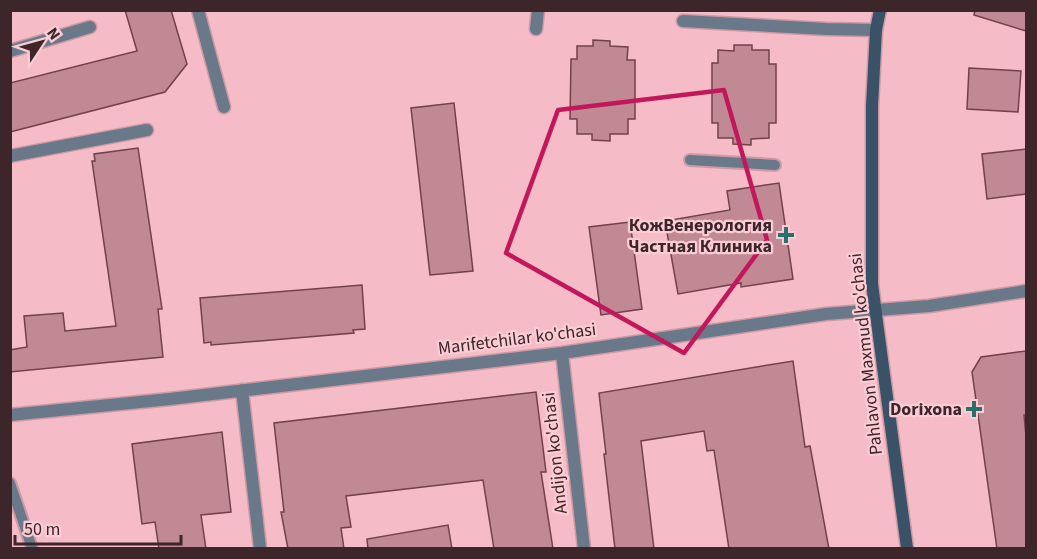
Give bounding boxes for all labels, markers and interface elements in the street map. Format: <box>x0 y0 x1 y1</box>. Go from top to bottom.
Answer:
north arrow <box>12 12 72 72</box>
text: N <box>41 23 65 45</box>
place label: КожВенерология Частная Клиника <box>628 213 772 259</box>
marker: КожВенерология Частная Клиника <box>777 226 795 244</box>
street label: Pahlavon Maxmud ko'chasi <box>843 252 889 456</box>
street label: Marifetchilar ko'chasi <box>436 317 598 361</box>
street label: Andijon ko'chasi <box>536 391 574 515</box>
place label: Dorixona <box>890 397 962 422</box>
marker: Dorixona <box>967 402 981 416</box>
scale bar <box>15 508 182 546</box>
text: 50 m <box>24 517 60 542</box>

